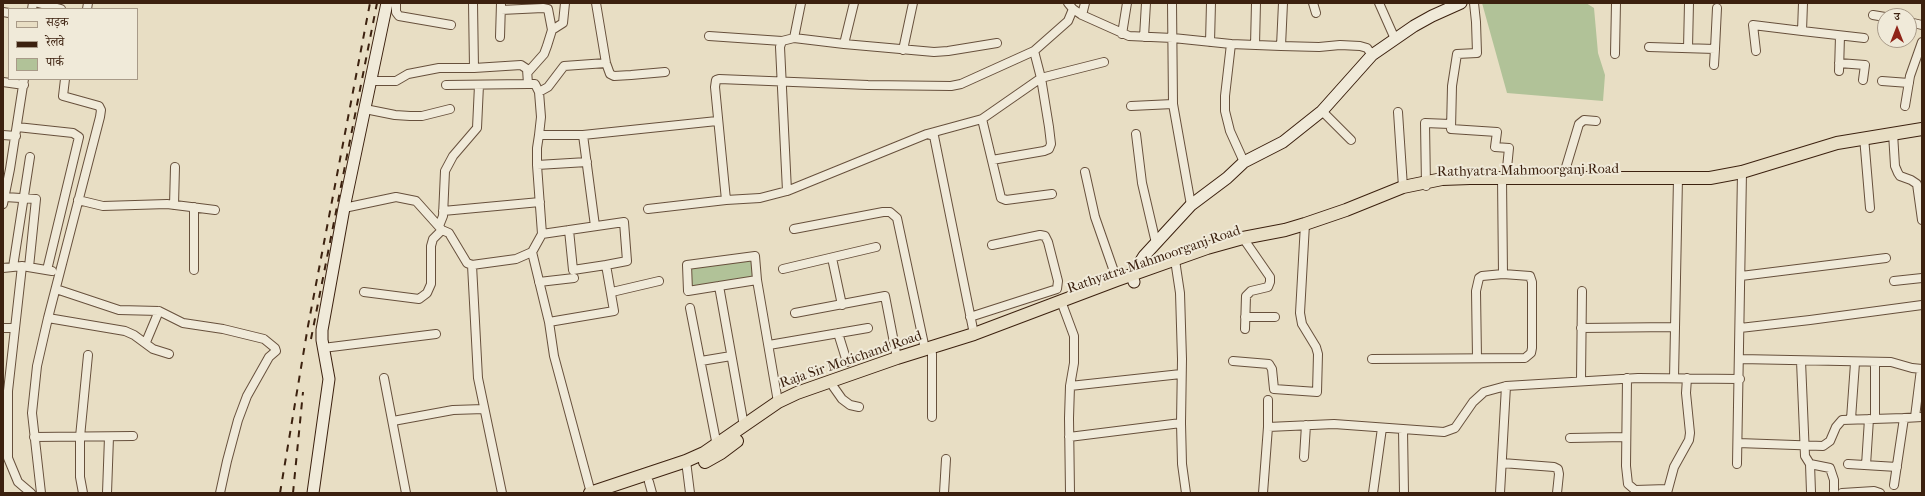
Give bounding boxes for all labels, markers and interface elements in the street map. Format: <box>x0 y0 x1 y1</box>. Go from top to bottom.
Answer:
legend <box>8 8 138 80</box>
north arrow <box>1877 8 1917 48</box>
text: उ <box>1894 10 1900 23</box>
text: सड़क <box>46 15 69 29</box>
text: रेलवे <box>46 35 64 49</box>
text: पार्क <box>46 55 64 69</box>
street label: Rathyatra Mahmoorganj Road <box>1437 161 1619 181</box>
street label: Rathyatra Mahmoorganj Road <box>1065 222 1243 298</box>
street label: Raja Sir Motichand Road <box>778 328 924 392</box>

